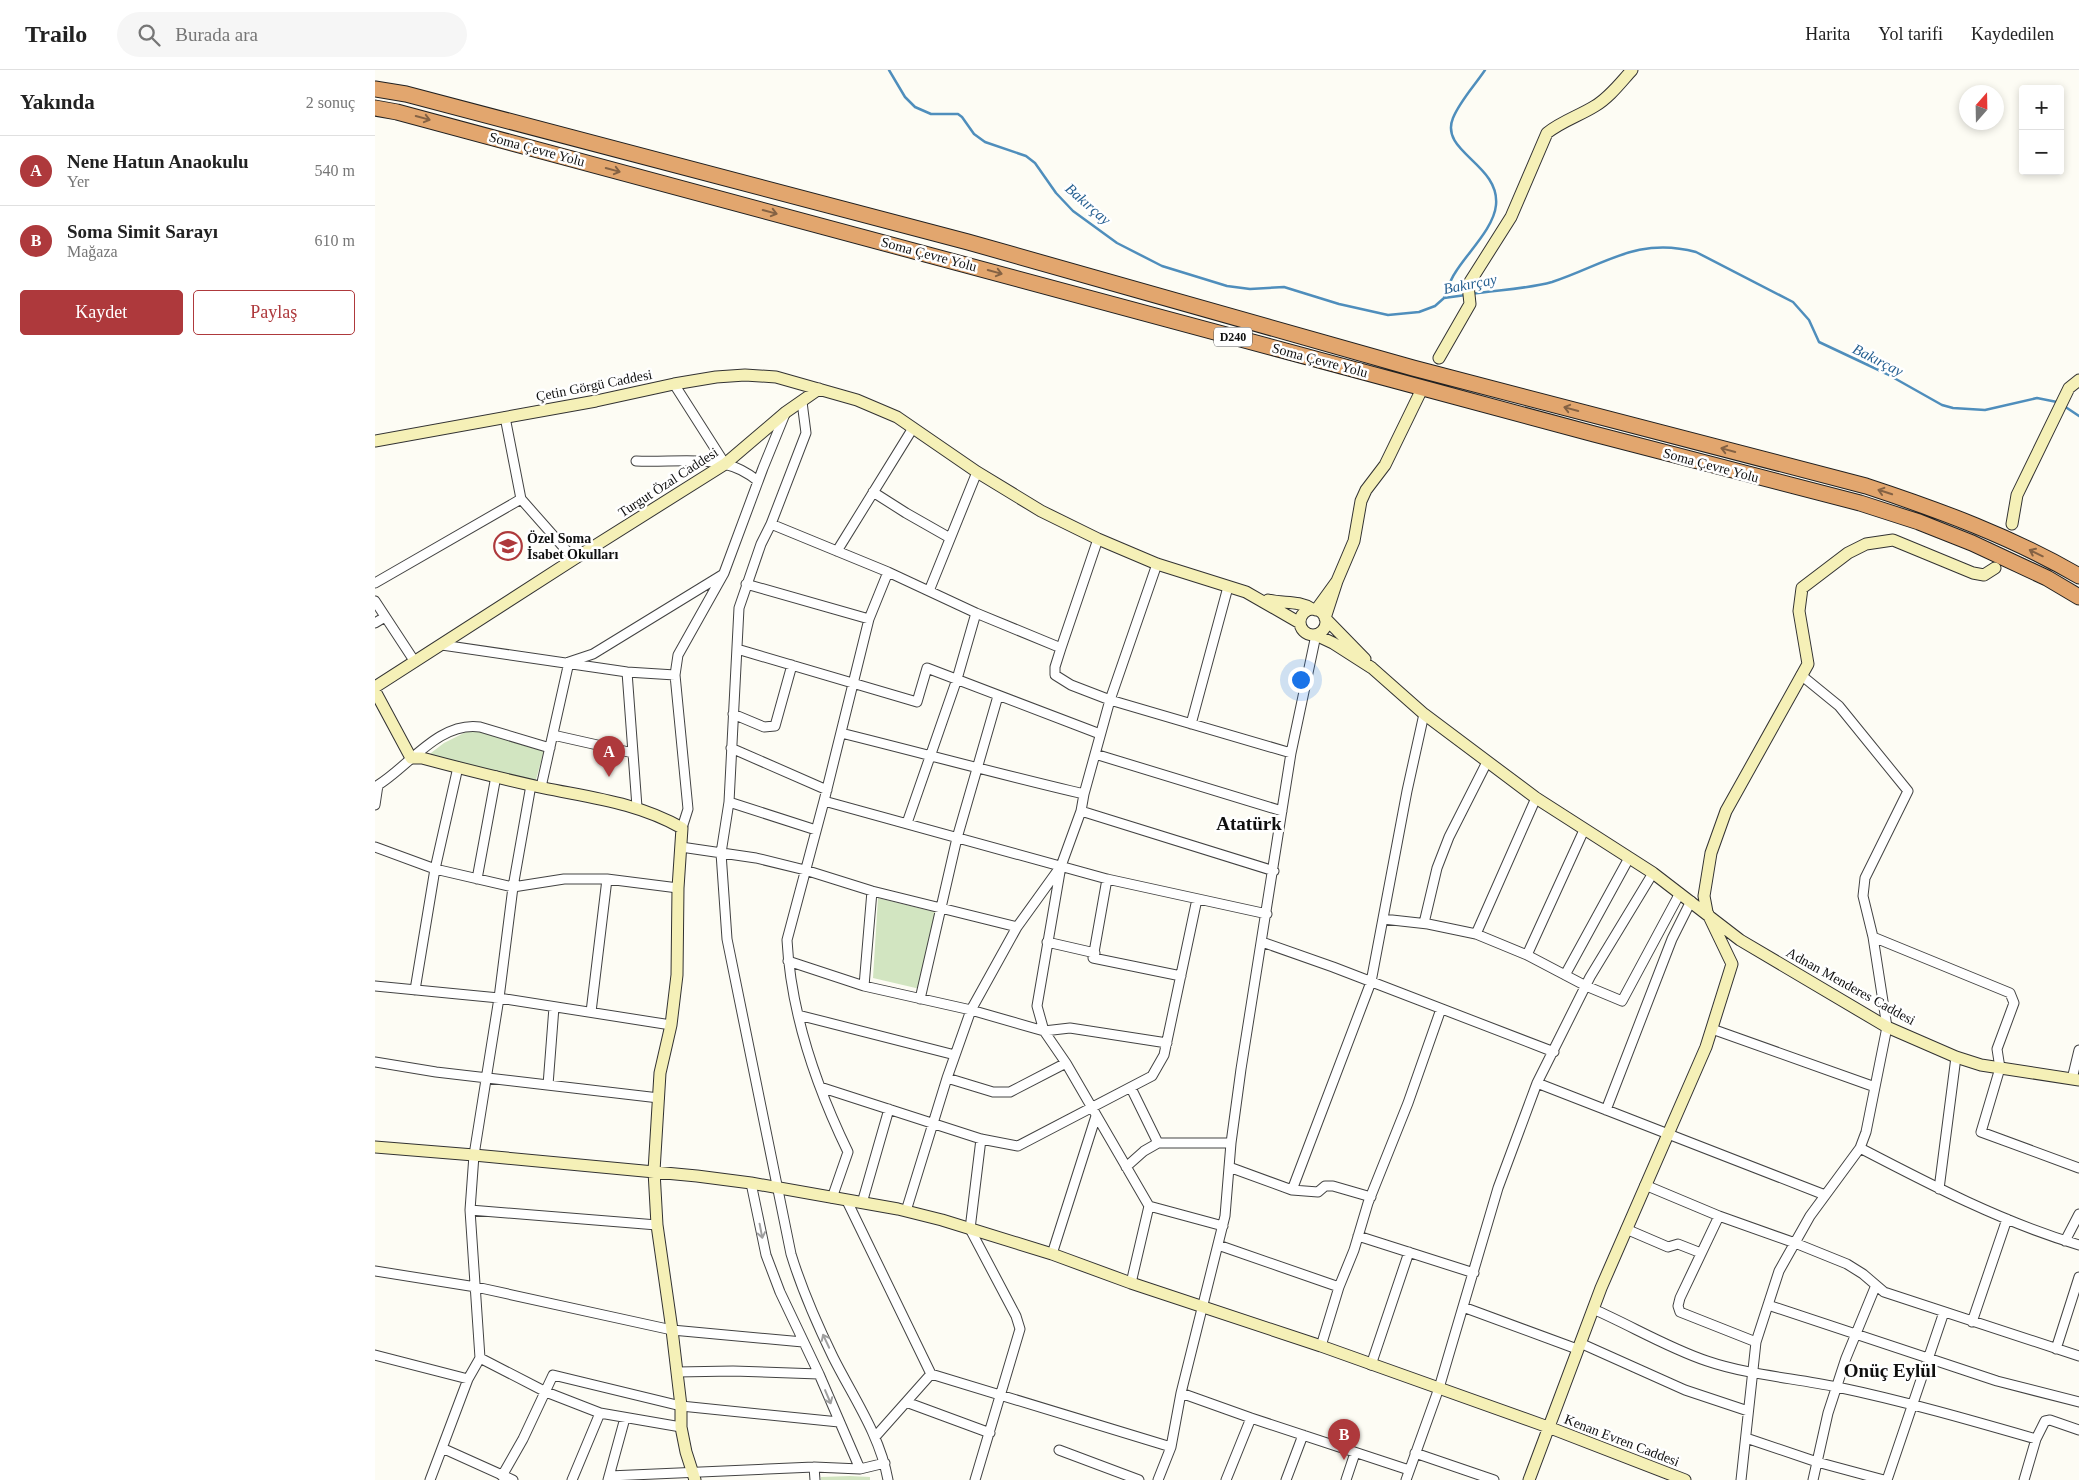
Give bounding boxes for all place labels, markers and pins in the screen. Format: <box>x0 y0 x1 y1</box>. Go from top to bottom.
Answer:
place label: Özel Soma İsabet Okulları <box>527 530 619 562</box>
school or university icon: Özel Soma İsabet Okulları <box>493 531 523 561</box>
pin: A <box>593 736 625 777</box>
pin: B <box>1328 1419 1360 1460</box>

